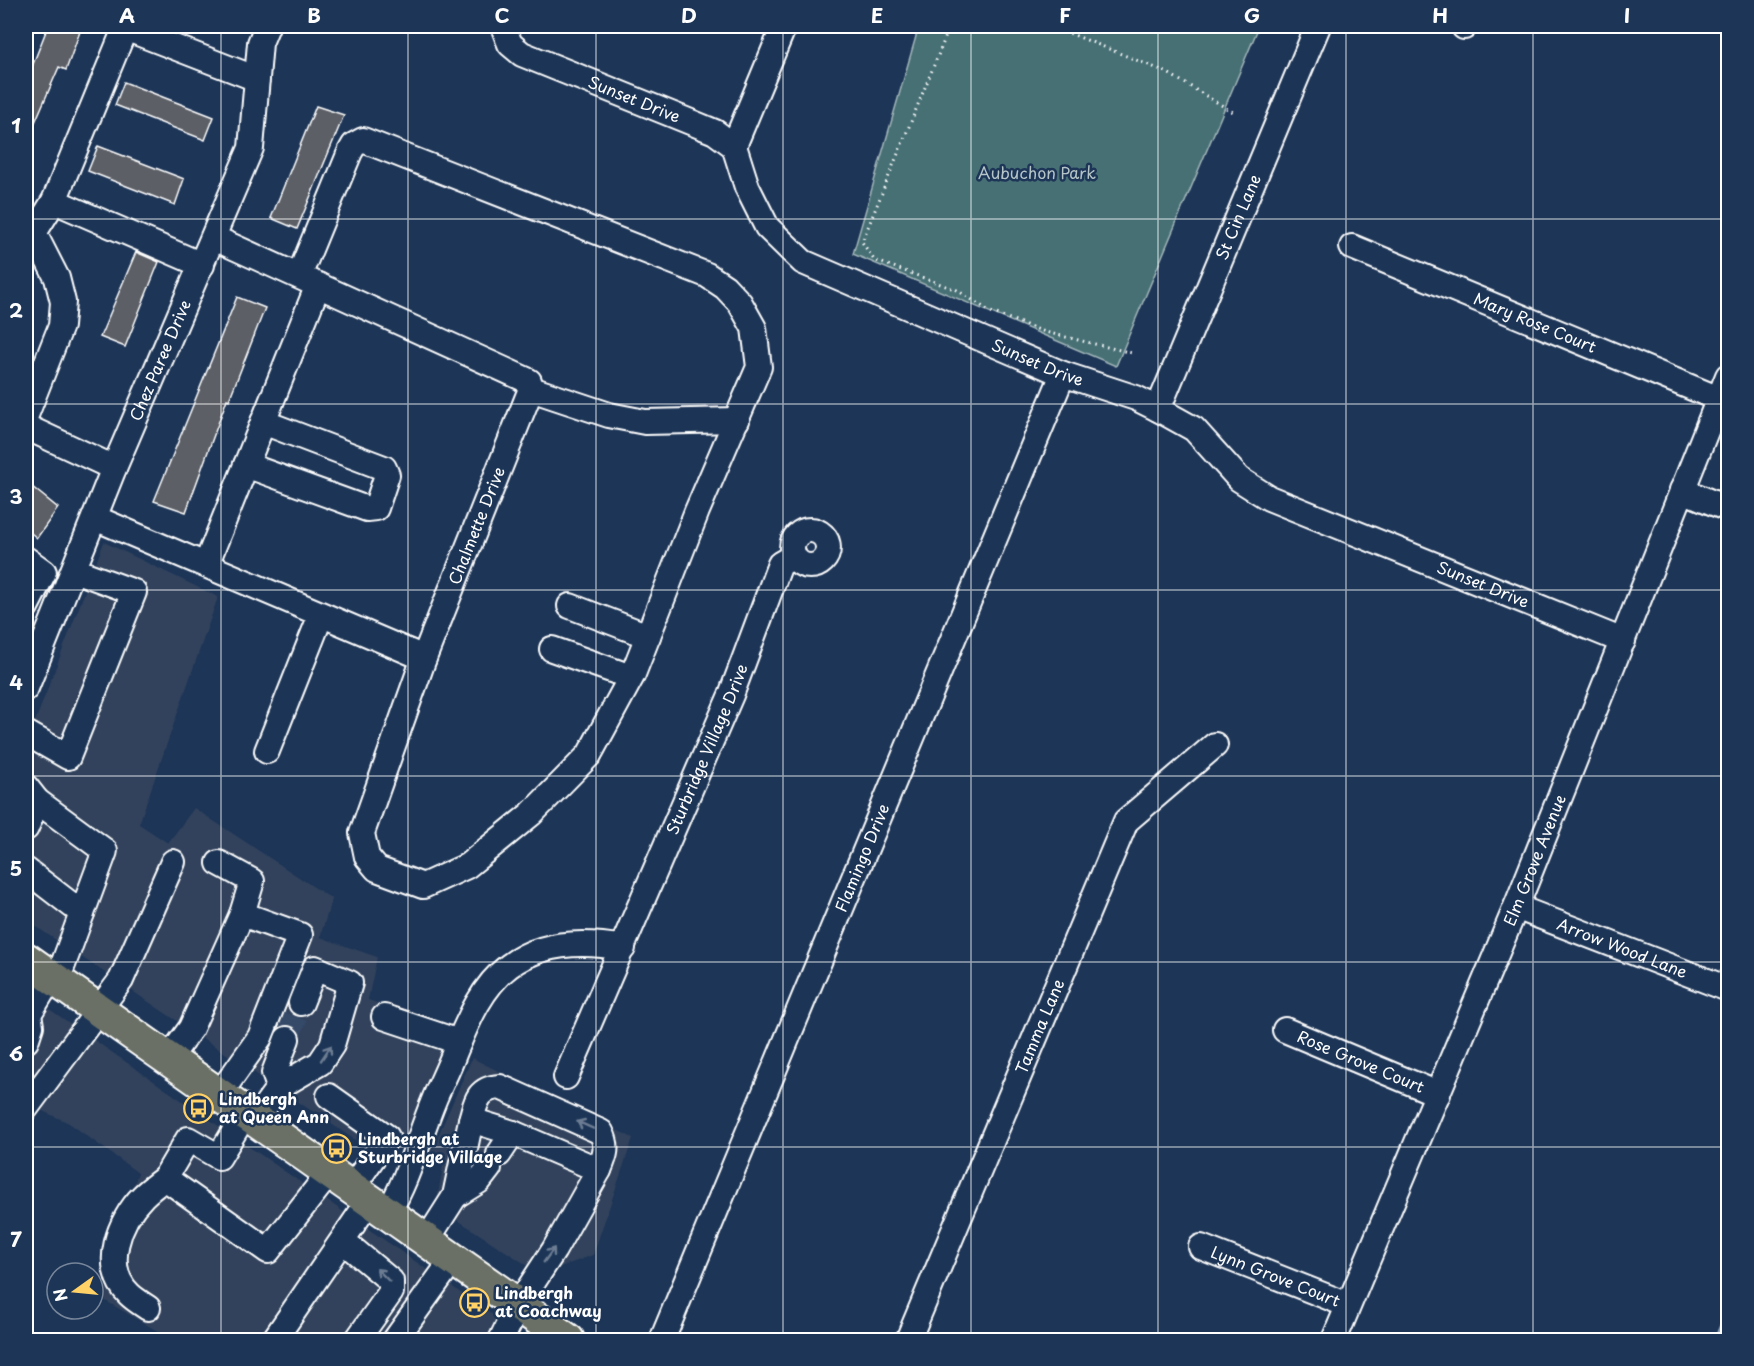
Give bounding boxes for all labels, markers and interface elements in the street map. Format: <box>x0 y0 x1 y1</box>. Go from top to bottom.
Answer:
text: A <box>119 0 135 30</box>
text: B <box>307 0 321 30</box>
text: C <box>494 0 510 30</box>
text: D <box>681 0 697 30</box>
text: E <box>871 0 883 30</box>
text: F <box>1059 0 1071 30</box>
text: G <box>1244 0 1260 30</box>
text: H <box>1432 0 1448 30</box>
text: I <box>1624 0 1630 30</box>
street label: Sunset Drive <box>585 69 685 128</box>
text: 1 <box>11 110 21 140</box>
park label: Aubuchon Park <box>978 160 1096 184</box>
street label: St Cin Lane <box>1209 170 1266 263</box>
street label: Mary Rose Court <box>1470 286 1601 358</box>
text: 2 <box>9 295 23 325</box>
street label: Chez Paree Drive <box>123 296 196 424</box>
street label: Sunset Drive <box>988 332 1087 391</box>
street label: Chalmette Drive <box>441 463 510 588</box>
text: 3 <box>9 481 23 511</box>
street label: Sunset Drive <box>1434 554 1533 613</box>
street label: Sturbridge Village Drive <box>659 660 753 838</box>
text: 4 <box>9 667 23 697</box>
street label: Elm Grove Avenue <box>1496 791 1571 929</box>
street label: Flamingo Drive <box>828 800 894 915</box>
text: 5 <box>10 853 22 883</box>
street label: Arrow Wood Lane <box>1554 911 1691 983</box>
street label: Tamma Lane <box>1008 975 1069 1077</box>
street label: Rose Grove Court <box>1294 1023 1429 1098</box>
text: 6 <box>9 1038 23 1068</box>
one-way arrow <box>320 1046 332 1062</box>
place label: Lindbergh at Queen Ann <box>219 1086 329 1128</box>
bus stop icon: Lindbergh at Queen Ann <box>182 1092 214 1124</box>
one-way arrow <box>577 1119 595 1130</box>
place label: Lindbergh at Sturbridge Village <box>358 1126 502 1168</box>
bus stop icon: Lindbergh at Sturbridge Village <box>321 1132 353 1164</box>
text: 7 <box>10 1224 22 1254</box>
street label: Lynn Grove Court <box>1208 1239 1344 1312</box>
one-way arrow <box>543 1248 555 1264</box>
north arrow <box>45 1261 105 1321</box>
one-way arrow <box>376 1268 391 1282</box>
place label: Lindbergh at Coachway <box>495 1280 601 1322</box>
text: N <box>46 1286 73 1304</box>
bus stop icon: Lindbergh at Coachway <box>458 1286 490 1318</box>

